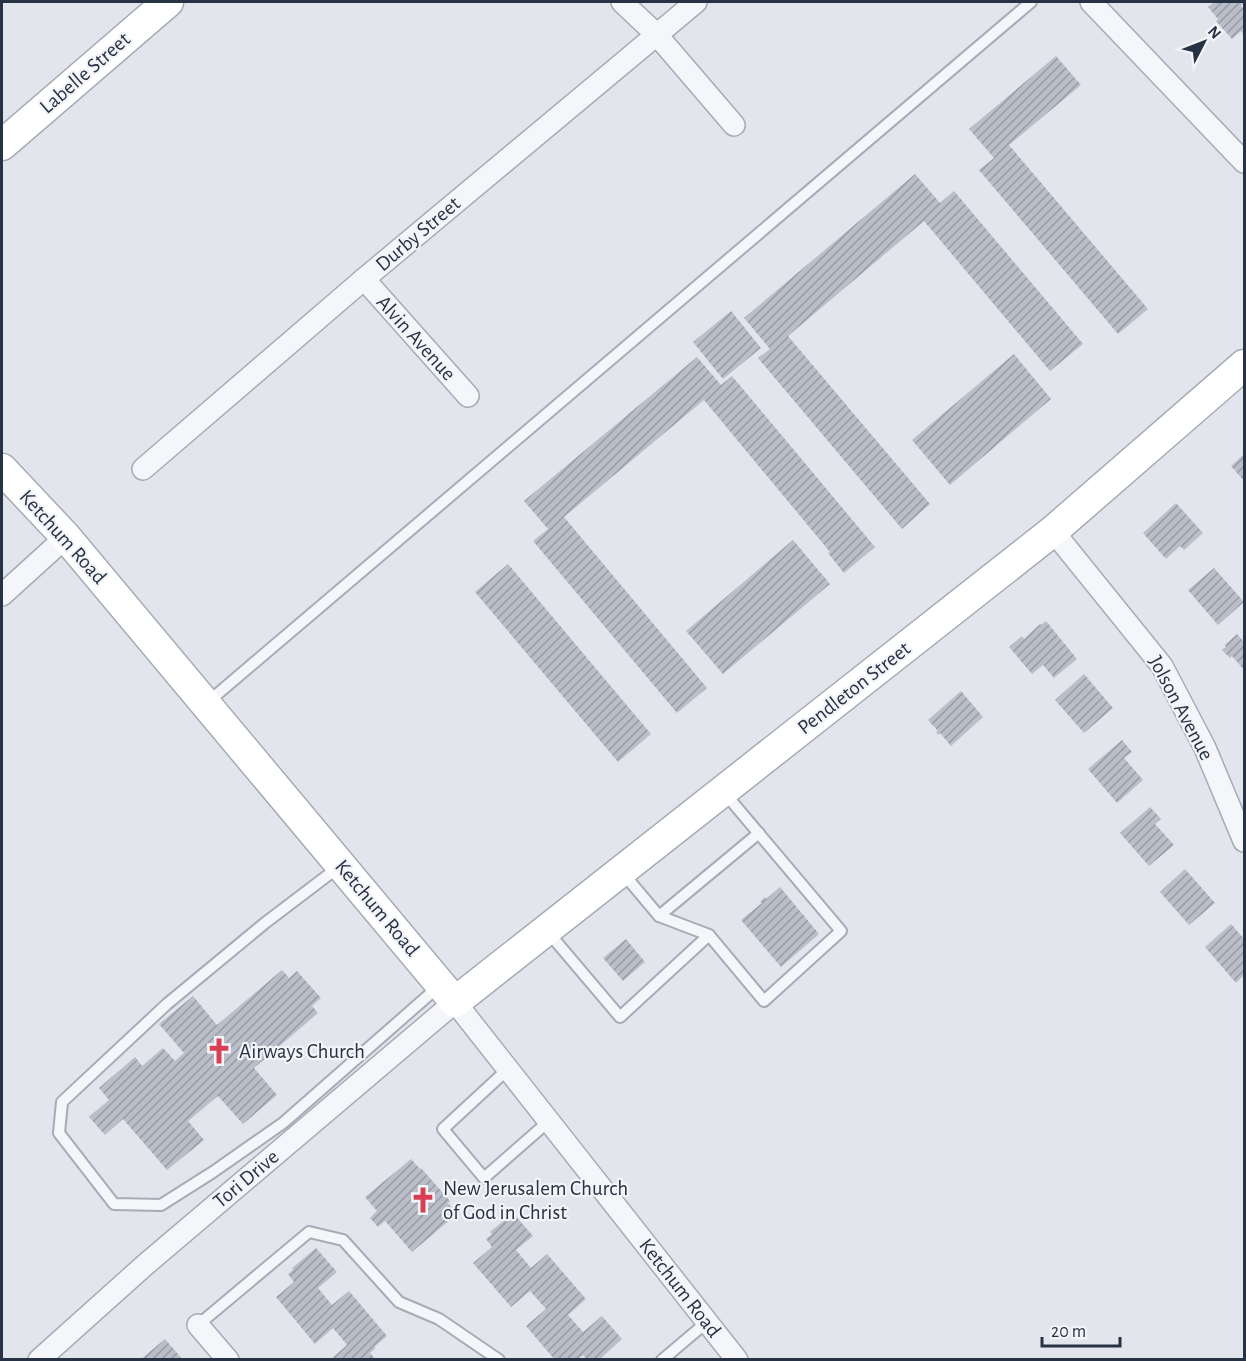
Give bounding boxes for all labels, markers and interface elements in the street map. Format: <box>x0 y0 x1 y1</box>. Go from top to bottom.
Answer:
north arrow <box>1174 12 1234 72</box>
text: N <box>1205 23 1224 42</box>
street label: Labelle Street <box>36 28 134 118</box>
street label: Durby Street <box>372 193 465 275</box>
street label: Alvin Avenue <box>372 291 460 385</box>
street label: Ketchum Road <box>16 486 111 588</box>
street label: Pendleton Street <box>794 638 914 738</box>
street label: Jolson Avenue <box>1145 652 1217 764</box>
street label: Ketchum Road <box>331 856 423 960</box>
church icon: Airways Church <box>204 1036 234 1066</box>
place label: Airways Church <box>239 1041 365 1062</box>
street label: Tori Drive <box>209 1146 283 1212</box>
place label: New Jerusalem Church of God in Christ <box>443 1178 628 1223</box>
church icon: New Jerusalem Church of God in Christ <box>408 1185 438 1215</box>
street label: Ketchum Road <box>635 1235 725 1341</box>
scale bar <box>1042 1310 1120 1348</box>
text: 20 m <box>1051 1323 1086 1341</box>

